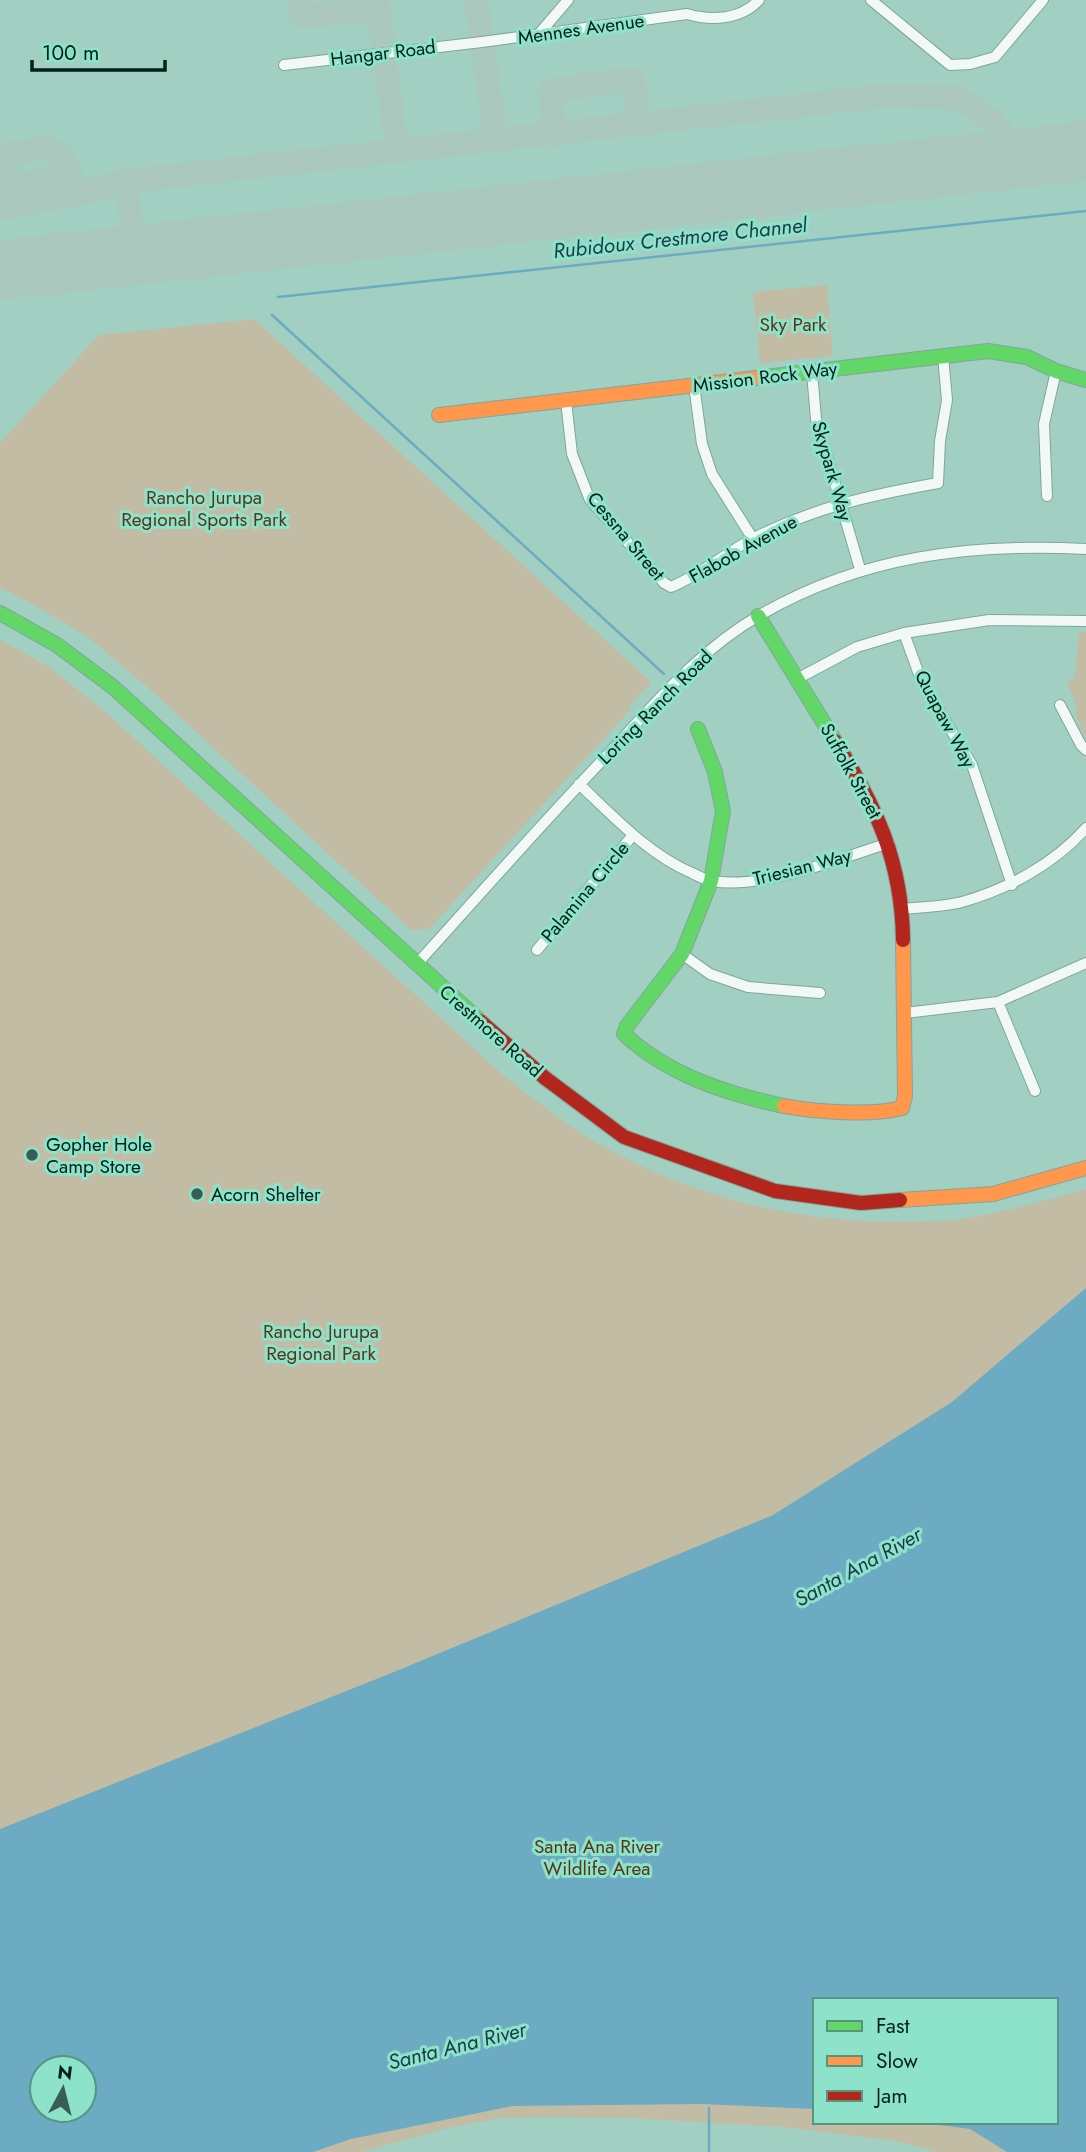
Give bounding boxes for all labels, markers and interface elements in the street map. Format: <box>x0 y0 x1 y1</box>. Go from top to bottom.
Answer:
street label: Mennes Avenue <box>516 7 646 51</box>
scale bar <box>32 28 164 72</box>
street label: Hangar Road <box>329 33 437 73</box>
text: 100 m <box>42 38 99 68</box>
water label: Rubidoux Crestmore Channel <box>552 210 810 266</box>
park label: Sky Park <box>760 311 827 338</box>
street label: Mission Rock Way <box>691 355 839 399</box>
street label: Skypark Way <box>805 418 859 524</box>
park label: Rancho Jurupa Regional Sports Park <box>121 484 287 533</box>
street label: Cessna Street <box>581 486 671 586</box>
street label: Flabob Avenue <box>684 508 802 590</box>
street label: Loring Ranch Road <box>592 644 718 770</box>
street label: Quapaw Way <box>908 665 982 773</box>
street label: Suffolk Street <box>814 718 889 824</box>
street label: Palamina Circle <box>535 835 635 948</box>
street label: Triesian Way <box>750 842 855 892</box>
street label: Crestmore Road <box>433 978 549 1084</box>
place label: Gopher Hole Camp Store <box>46 1131 152 1180</box>
marker: Gopher Hole Camp Store <box>24 1147 40 1163</box>
place label: Acorn Shelter <box>211 1181 321 1208</box>
marker: Acorn Shelter <box>189 1186 205 1202</box>
park label: Rancho Jurupa Regional Park <box>263 1318 379 1367</box>
water label: Santa Ana River <box>789 1519 928 1614</box>
park label: Santa Ana River Wildlife Area <box>534 1833 661 1882</box>
legend <box>813 1998 1058 2124</box>
text: Fast <box>876 2011 909 2041</box>
water label: Santa Ana River <box>385 2014 530 2078</box>
text: Slow <box>876 2046 918 2076</box>
north arrow <box>28 2054 98 2124</box>
text: N <box>56 2058 74 2087</box>
text: Jam <box>873 2081 908 2111</box>

